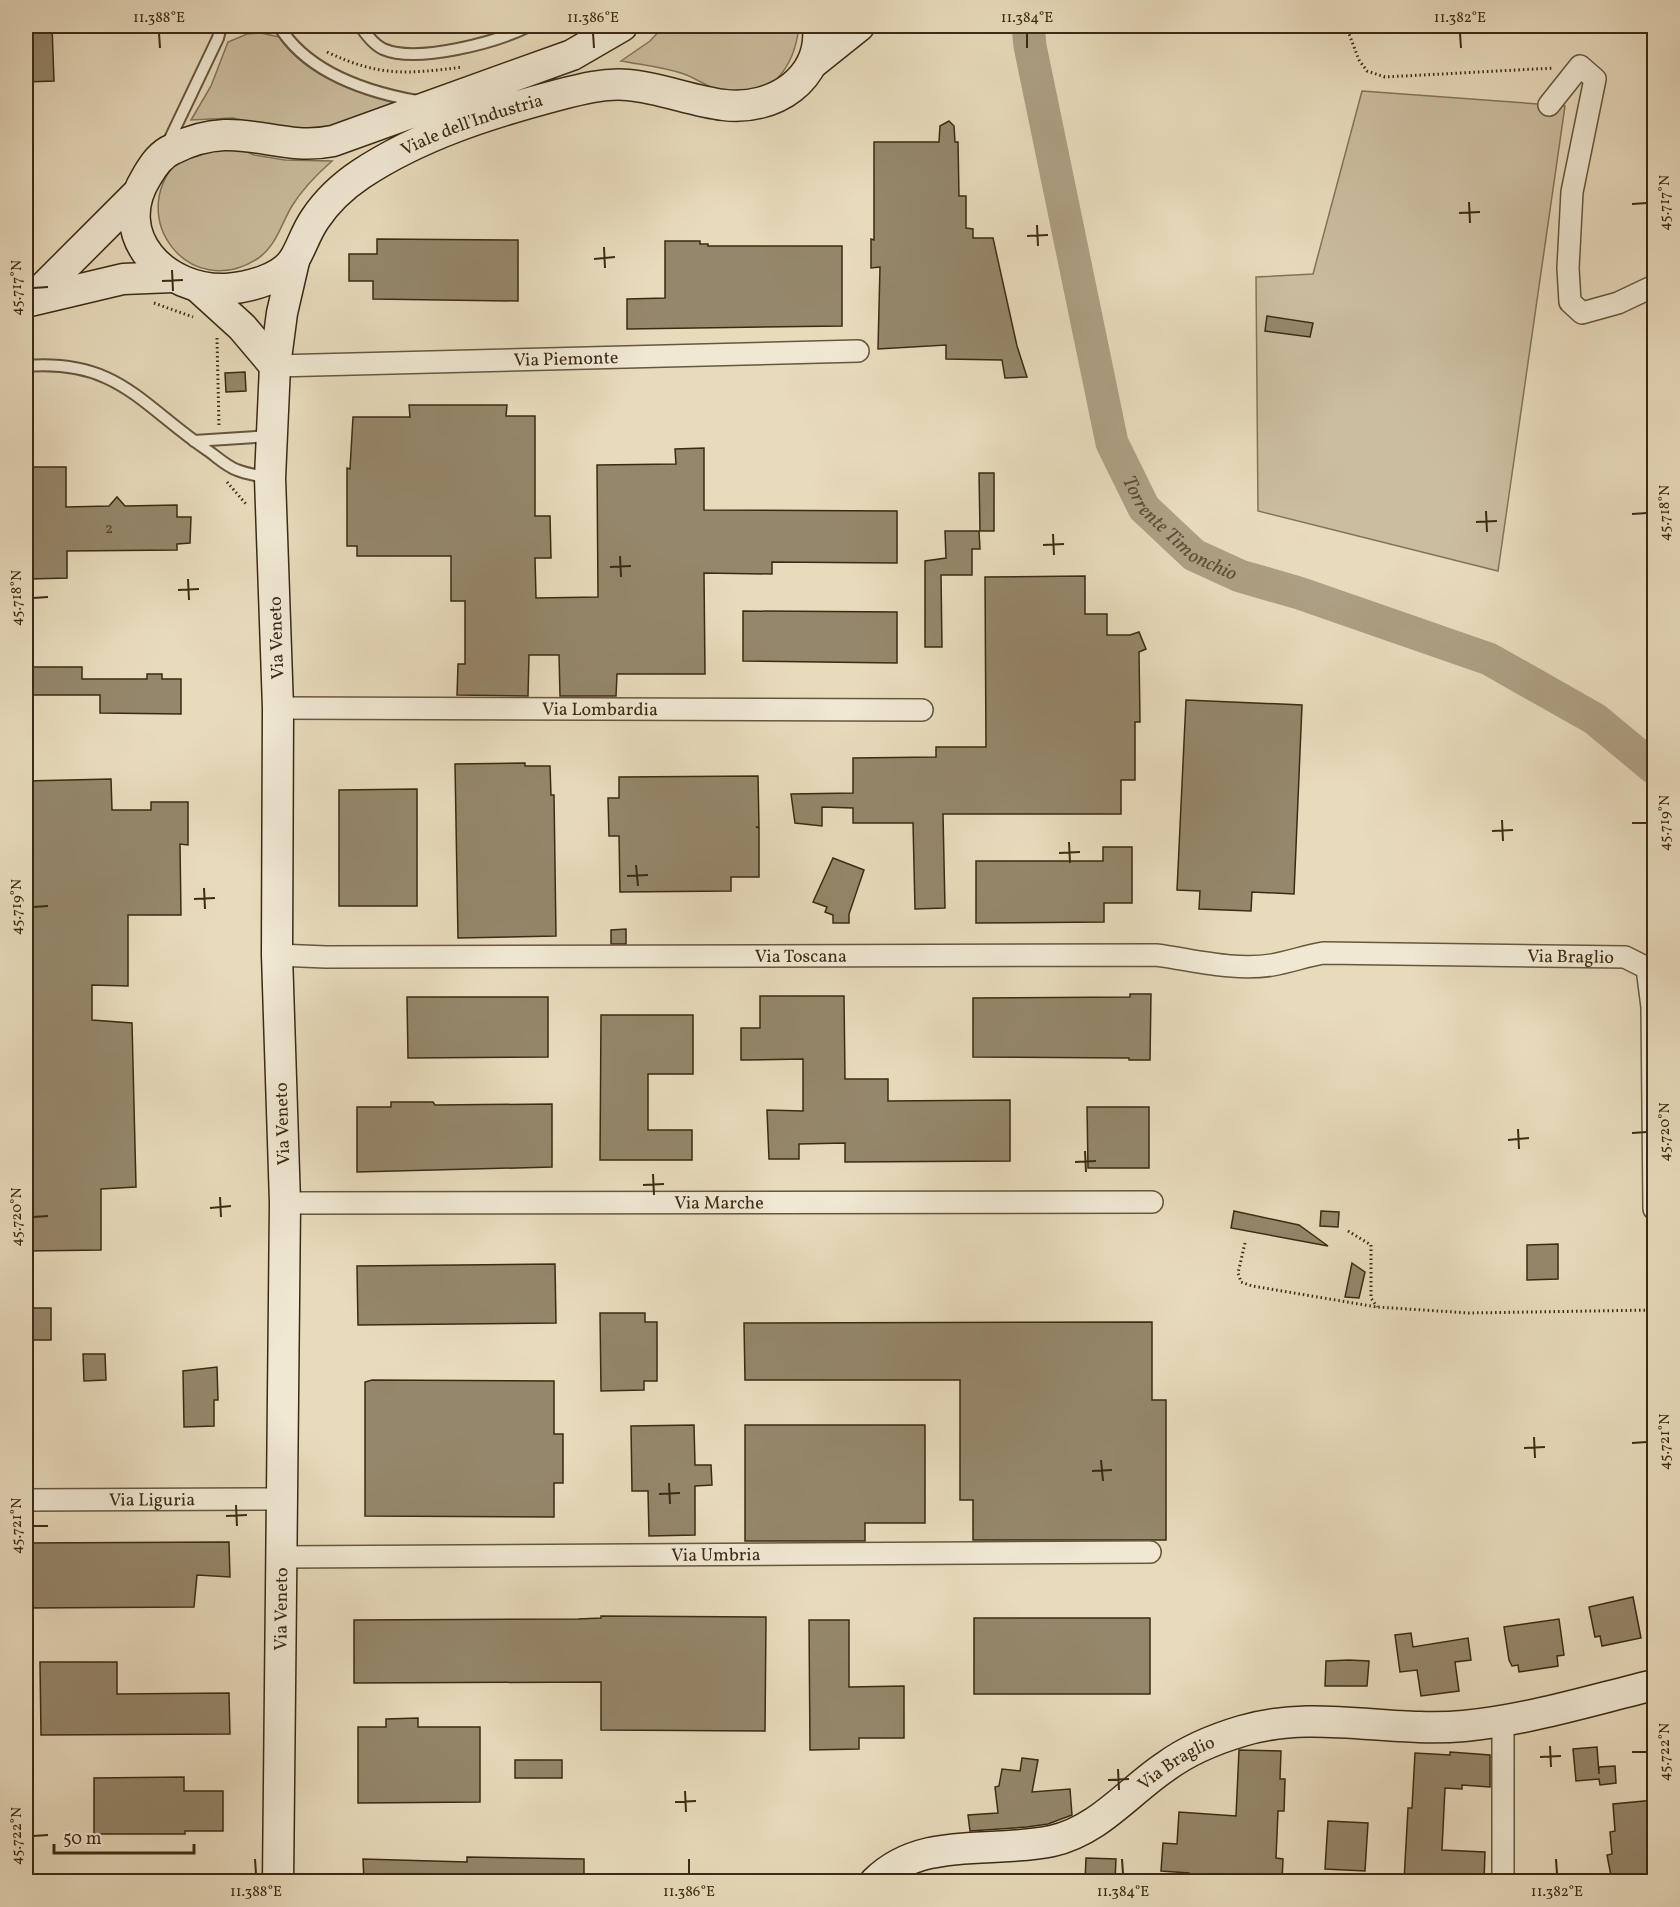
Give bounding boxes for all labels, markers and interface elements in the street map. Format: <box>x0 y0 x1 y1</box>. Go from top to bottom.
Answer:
text: 11.388°E <box>133 8 185 29</box>
text: 11.386°E <box>567 8 619 29</box>
text: 11.384°E <box>1001 8 1053 29</box>
text: 11.382°E <box>1434 8 1486 29</box>
street label: Viale dell'Industria <box>397 89 546 163</box>
text: 45.717°N <box>1655 175 1676 231</box>
text: 45.717°N <box>7 260 28 316</box>
street label: Via Piemonte <box>513 346 619 374</box>
water label: Torrente Timonchio <box>1114 471 1241 589</box>
text: 45.718°N <box>1655 485 1676 541</box>
house number: 2 <box>105 519 113 540</box>
text: 45.718°N <box>7 570 28 626</box>
street label: Via Veneto <box>264 596 291 680</box>
street label: Via Lombardia <box>542 698 658 723</box>
text: 45.719°N <box>1655 795 1676 851</box>
text: 45.719°N <box>7 879 28 935</box>
street label: Via Toscana <box>755 945 847 970</box>
street label: Via Braglio <box>1527 945 1614 971</box>
street label: Via Veneto <box>270 1082 297 1166</box>
text: 45.720°N <box>1655 1102 1676 1162</box>
text: 45.720°N <box>7 1187 28 1247</box>
street label: Via Marche <box>674 1191 764 1217</box>
text: 45.721°N <box>1655 1414 1676 1470</box>
street label: Via Liguria <box>109 1488 195 1514</box>
text: 45.721°N <box>7 1498 28 1554</box>
street label: Via Umbria <box>671 1543 761 1569</box>
street label: Via Veneto <box>269 1567 295 1651</box>
text: 45.722°N <box>1655 1723 1676 1781</box>
street label: Via Braglio <box>1133 1731 1219 1797</box>
text: 45.722°N <box>7 1807 28 1865</box>
scale bar <box>54 1817 194 1855</box>
text: 50 m <box>63 1827 102 1852</box>
text: 11.388°E <box>230 1882 282 1903</box>
text: 11.386°E <box>663 1882 715 1903</box>
text: 11.384°E <box>1097 1882 1149 1903</box>
text: 11.382°E <box>1531 1882 1583 1903</box>

